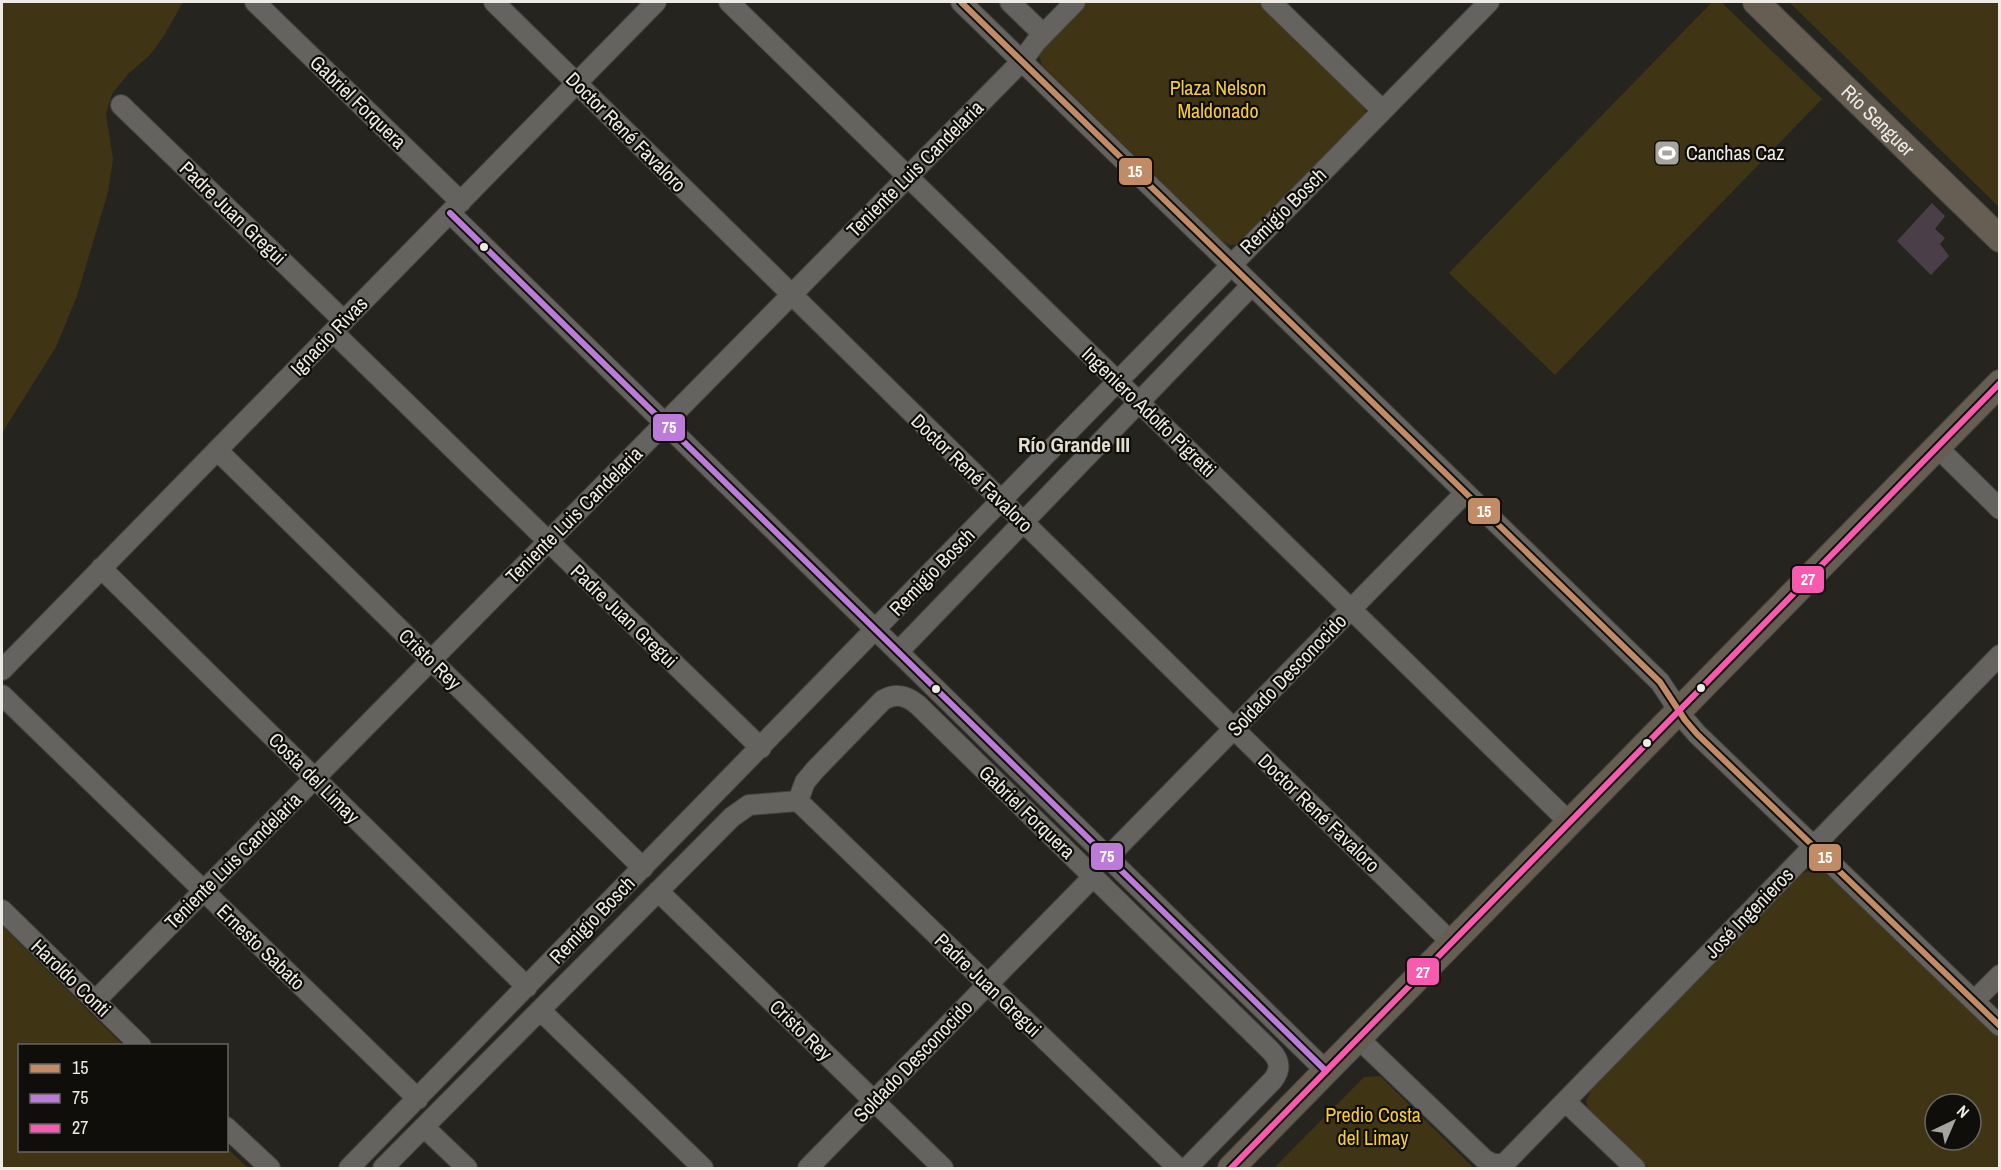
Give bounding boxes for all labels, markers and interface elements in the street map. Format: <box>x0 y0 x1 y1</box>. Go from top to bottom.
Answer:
street label: Gabriel Forquera <box>304 49 412 154</box>
street label: Doctor René Favaloro <box>560 66 692 198</box>
park label: Plaza Nelson Maldonado <box>1170 74 1266 124</box>
street label: Río Senguer <box>1836 78 1921 162</box>
street label: Teniente Luis Candelaria <box>840 94 989 243</box>
sports icon: Canchas Caz <box>1652 138 1682 168</box>
place label: Canchas Caz <box>1686 139 1784 166</box>
street label: Padre Juan Gregui <box>174 155 293 270</box>
line badge: 15 <box>1118 157 1153 186</box>
text: 15 <box>1128 160 1142 182</box>
street label: Remigio Bosch <box>1233 161 1332 260</box>
unlabelled marker <box>478 241 490 253</box>
street label: Ignacio Rivas <box>284 290 373 381</box>
street label: Ingeniero Adolfo Pigretti <box>1076 340 1222 483</box>
street label: Doctor René Favaloro <box>906 407 1039 538</box>
line badge: 75 <box>652 413 686 442</box>
text: 75 <box>662 416 676 438</box>
district label: Río Grande III <box>1018 430 1130 459</box>
street label: Teniente Luis Candelaria <box>499 440 648 589</box>
line badge: 15 <box>1467 497 1501 525</box>
text: 15 <box>1477 500 1491 522</box>
street label: Remigio Bosch <box>883 522 980 621</box>
street label: Padre Juan Gregui <box>565 558 684 673</box>
line badge: 27 <box>1791 565 1825 594</box>
text: 27 <box>1801 568 1815 590</box>
street label: Soldado Desconocido <box>1221 608 1352 742</box>
street label: Cristo Rey <box>393 622 468 696</box>
unlabelled marker <box>1695 682 1707 694</box>
unlabelled marker <box>930 683 942 695</box>
street label: Costa del Limay <box>263 726 366 830</box>
unlabelled marker <box>1641 737 1653 749</box>
street label: Doctor René Favaloro <box>1253 747 1386 878</box>
street label: Gabriel Forquera <box>973 759 1081 864</box>
street label: Teniente Luis Candelaria <box>158 786 307 935</box>
line badge: 75 <box>1090 842 1124 871</box>
line badge: 15 <box>1808 843 1842 872</box>
text: 75 <box>1100 845 1114 867</box>
text: 15 <box>1818 846 1832 868</box>
street label: José Ingenieros <box>1698 861 1799 964</box>
street label: Remigio Bosch <box>543 870 640 969</box>
street label: Ernesto Sabato <box>211 898 311 996</box>
street label: Padre Juan Gregui <box>929 927 1048 1042</box>
street label: Haroldo Conti <box>26 933 117 1022</box>
line badge: 27 <box>1406 957 1440 986</box>
text: 27 <box>1416 961 1430 983</box>
street label: Cristo Rey <box>764 993 839 1067</box>
street label: Soldado Desconocido <box>847 994 978 1128</box>
legend <box>18 1044 228 1152</box>
text: 15 <box>72 1055 88 1080</box>
text: 75 <box>72 1085 88 1110</box>
north arrow <box>1923 1092 1983 1152</box>
text: N <box>1952 1100 1974 1122</box>
park label: Predio Costa del Limay <box>1325 1101 1421 1151</box>
text: 27 <box>72 1115 88 1140</box>

